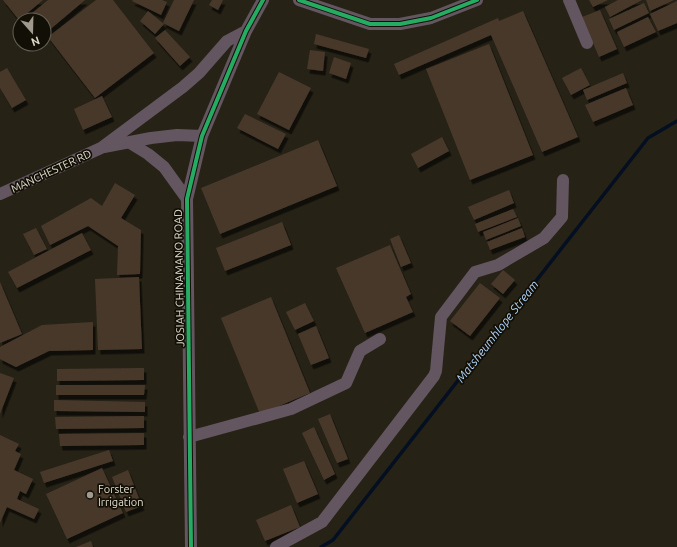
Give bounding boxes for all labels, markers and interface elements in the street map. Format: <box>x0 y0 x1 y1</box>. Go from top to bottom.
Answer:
north arrow <box>12 12 52 52</box>
text: N <box>30 34 41 48</box>
street label: MANCHESTER RD <box>9 147 93 195</box>
street label: JOSIAH CHINAMANO ROAD <box>172 209 186 347</box>
water label: Matsheumhlope Stream <box>453 278 541 384</box>
place label: Forster Irrigation <box>98 483 144 508</box>
marker: Forster Irrigation <box>85 490 95 500</box>

